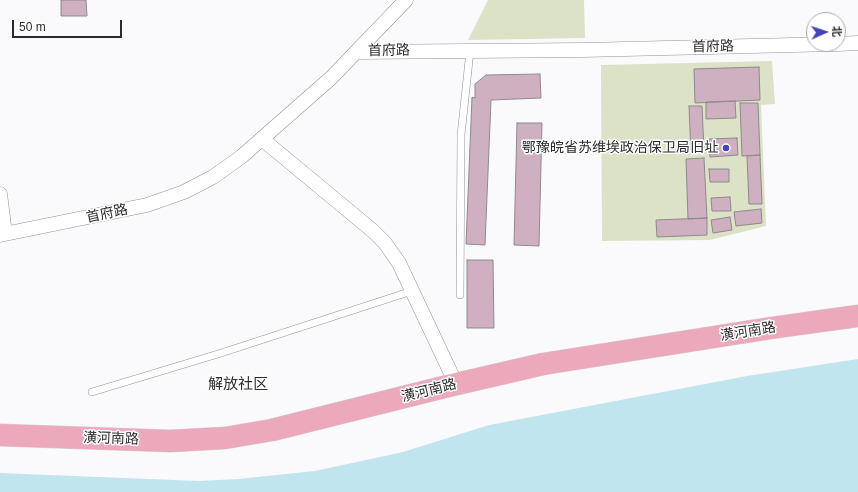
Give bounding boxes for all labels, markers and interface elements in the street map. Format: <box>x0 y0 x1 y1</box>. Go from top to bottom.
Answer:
scale bar <box>14 12 124 38</box>
north arrow <box>806 12 846 52</box>
text: 50 m <box>19 20 46 34</box>
text: 北 <box>831 26 843 37</box>
street label: 首府路 <box>692 38 734 56</box>
street label: 首府路 <box>368 42 410 60</box>
place label: 鄂豫皖省苏维埃政治保卫局旧址 <box>522 140 718 156</box>
marker: 鄂豫皖省苏维埃政治保卫局旧址 <box>721 143 731 153</box>
street label: 首府路 <box>85 201 129 227</box>
street label: 潢河南路 <box>719 319 777 345</box>
district label: 解放社区 <box>208 376 268 394</box>
street label: 潢河南路 <box>400 376 458 406</box>
street label: 潢河南路 <box>83 430 139 448</box>

